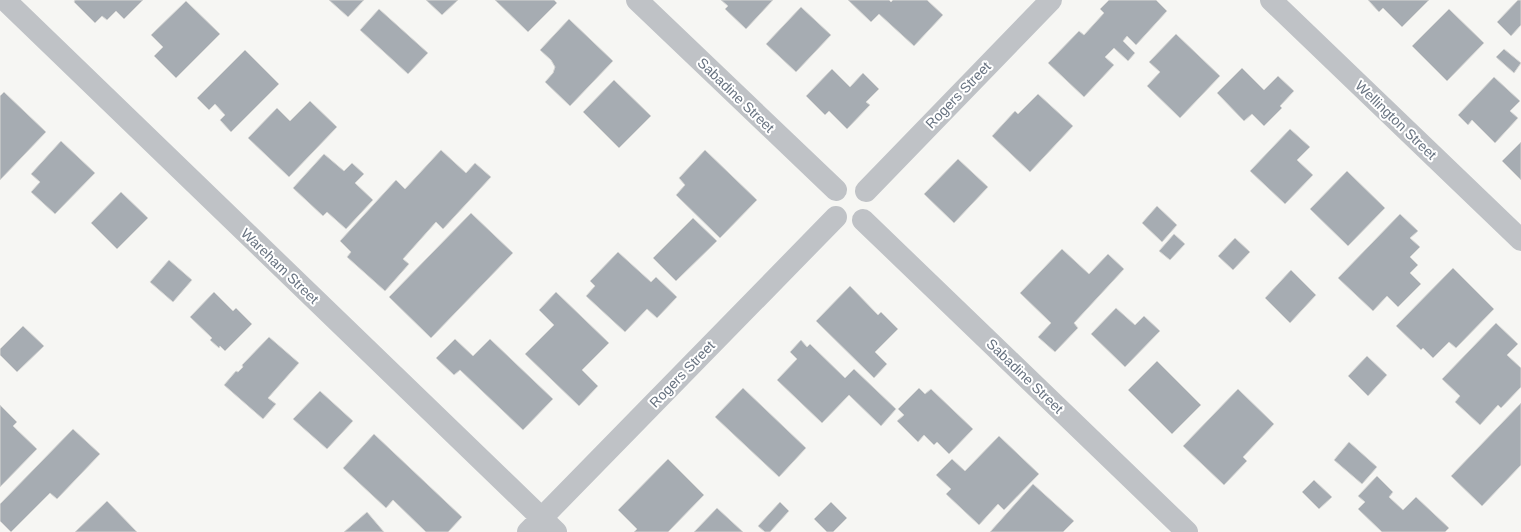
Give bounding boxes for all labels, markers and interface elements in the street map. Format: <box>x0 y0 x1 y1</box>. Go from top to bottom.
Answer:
street label: Sabadine Street <box>694 54 778 136</box>
street label: Rogers Street <box>922 58 994 132</box>
street label: Wellington Street <box>1352 77 1440 163</box>
street label: Wareham Street <box>238 225 322 307</box>
street label: Sabadine Street <box>983 335 1067 417</box>
street label: Rogers Street <box>646 337 718 411</box>

